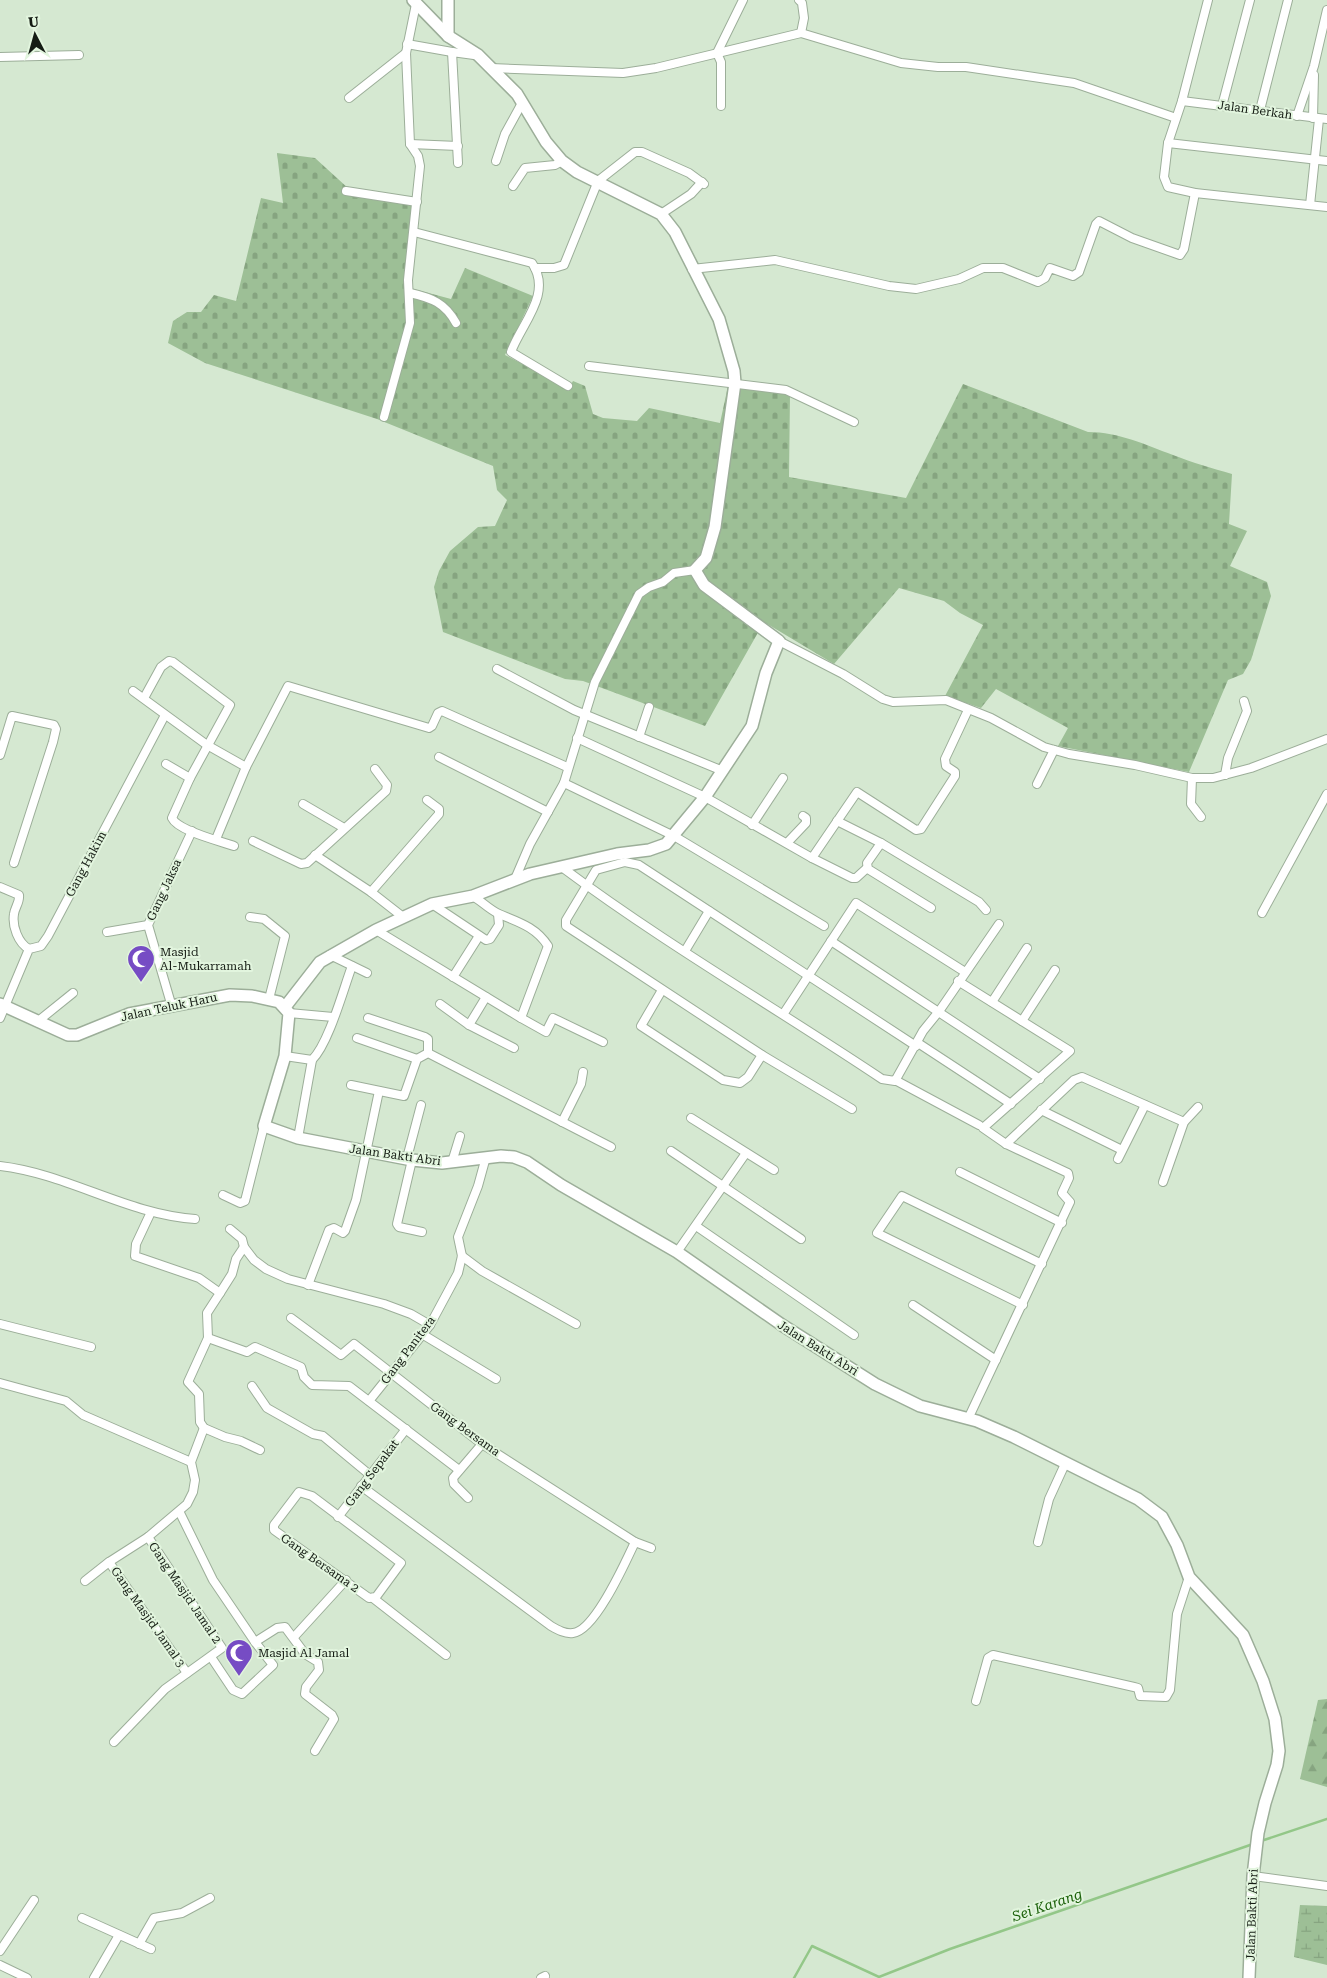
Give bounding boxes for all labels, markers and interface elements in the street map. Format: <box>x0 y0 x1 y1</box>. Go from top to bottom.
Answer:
north arrow <box>10 10 60 60</box>
text: U <box>27 14 40 31</box>
street label: Jalan Berkah <box>1217 98 1293 122</box>
street label: Gang Hakim <box>63 829 109 899</box>
street label: Gang Jaksa <box>144 857 185 923</box>
mosque icon: Masjid Al-Mukarramah <box>126 944 156 983</box>
place label: Masjid Al-Mukarramah <box>160 945 252 973</box>
street label: Jalan Teluk Haru <box>119 990 219 1024</box>
street label: Jalan Bakti Abri <box>348 1142 442 1168</box>
street label: Gang Panitera <box>378 1313 438 1387</box>
street label: Jalan Bakti Abri <box>775 1318 861 1379</box>
street label: Gang Bersama <box>427 1399 503 1459</box>
street label: Gang Sepakat <box>342 1436 402 1509</box>
street label: Gang Bersama 2 <box>278 1531 362 1595</box>
street label: Gang Masjid Jamal 2 <box>146 1540 224 1647</box>
street label: Gang Masjid Jamal 3 <box>108 1564 188 1670</box>
mosque icon: Masjid Al Jamal <box>224 1638 254 1677</box>
place label: Masjid Al Jamal <box>258 1646 349 1660</box>
street label: Jalan Bakti Abri <box>1243 1868 1261 1961</box>
water label: Sei Karang <box>1009 1886 1084 1925</box>

